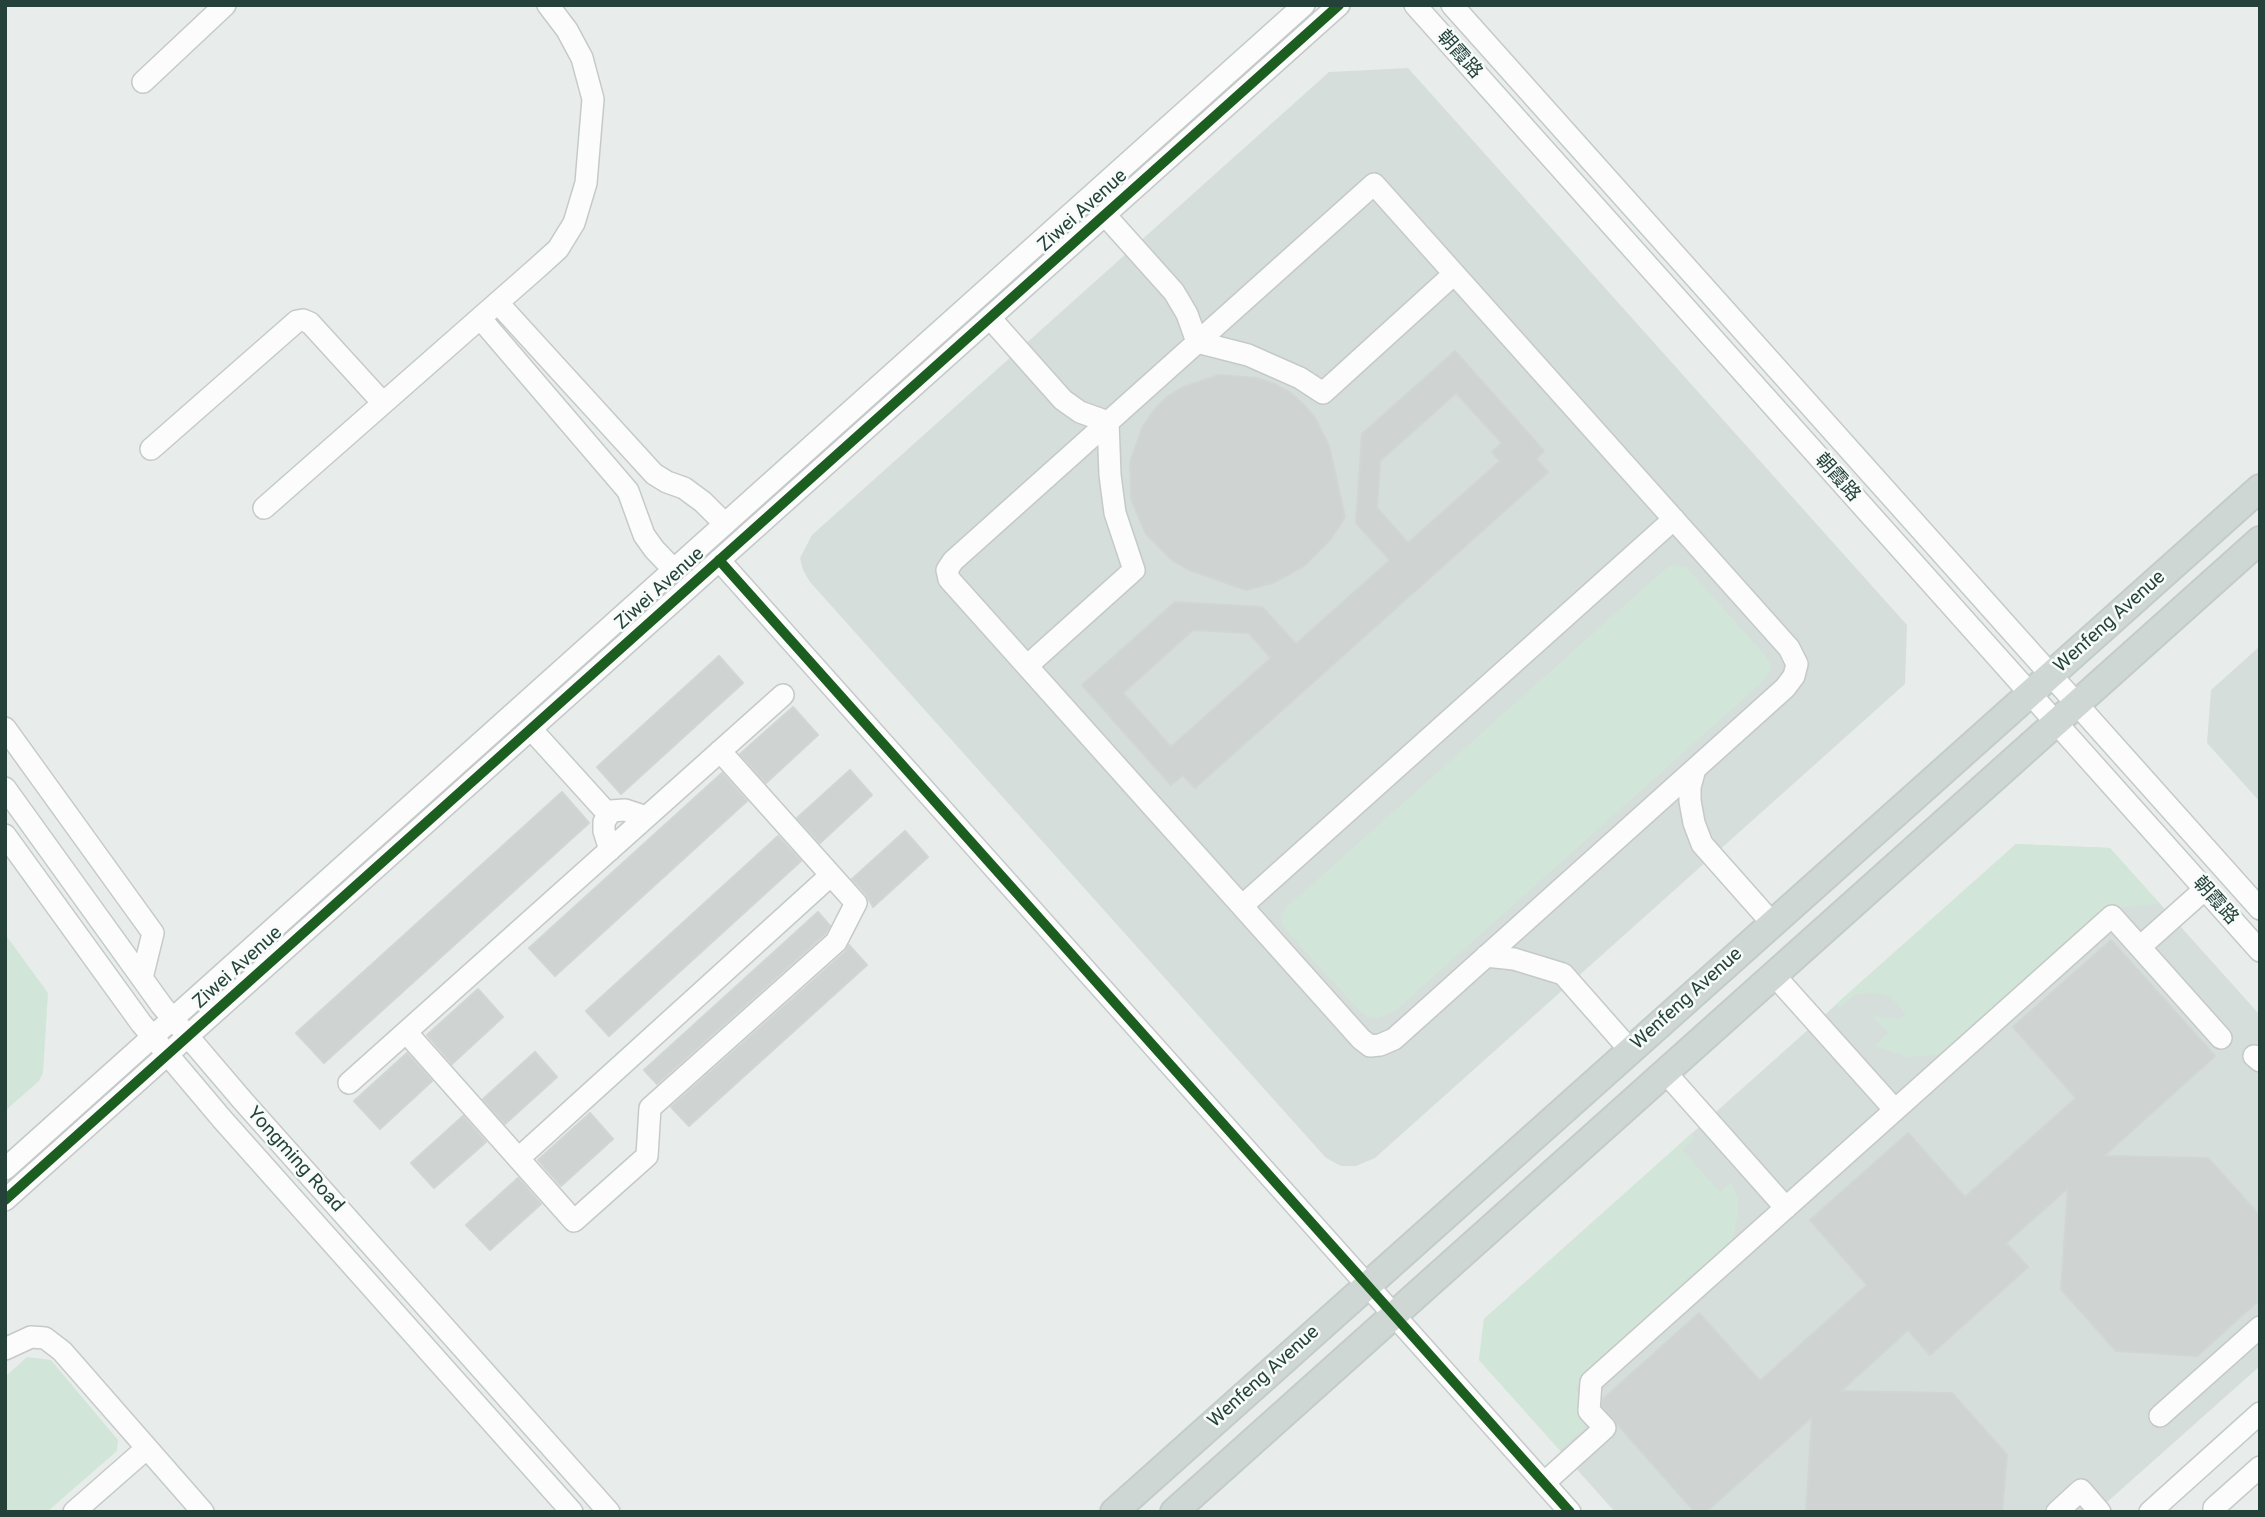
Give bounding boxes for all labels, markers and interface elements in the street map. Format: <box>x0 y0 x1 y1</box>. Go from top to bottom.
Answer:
street label: 朝霞路 <box>1431 26 1487 84</box>
street label: Ziwei Avenue <box>1034 165 1132 257</box>
street label: 朝霞路 <box>1809 449 1865 507</box>
street label: Ziwei Avenue <box>611 543 709 635</box>
street label: Wenfeng Avenue <box>2050 566 2170 678</box>
street label: 朝霞路 <box>2187 872 2243 930</box>
street label: Ziwei Avenue <box>189 922 287 1014</box>
street label: Wenfeng Avenue <box>1627 943 1747 1055</box>
street label: Yongming Road <box>242 1103 348 1217</box>
street label: Wenfeng Avenue <box>1204 1321 1324 1433</box>

